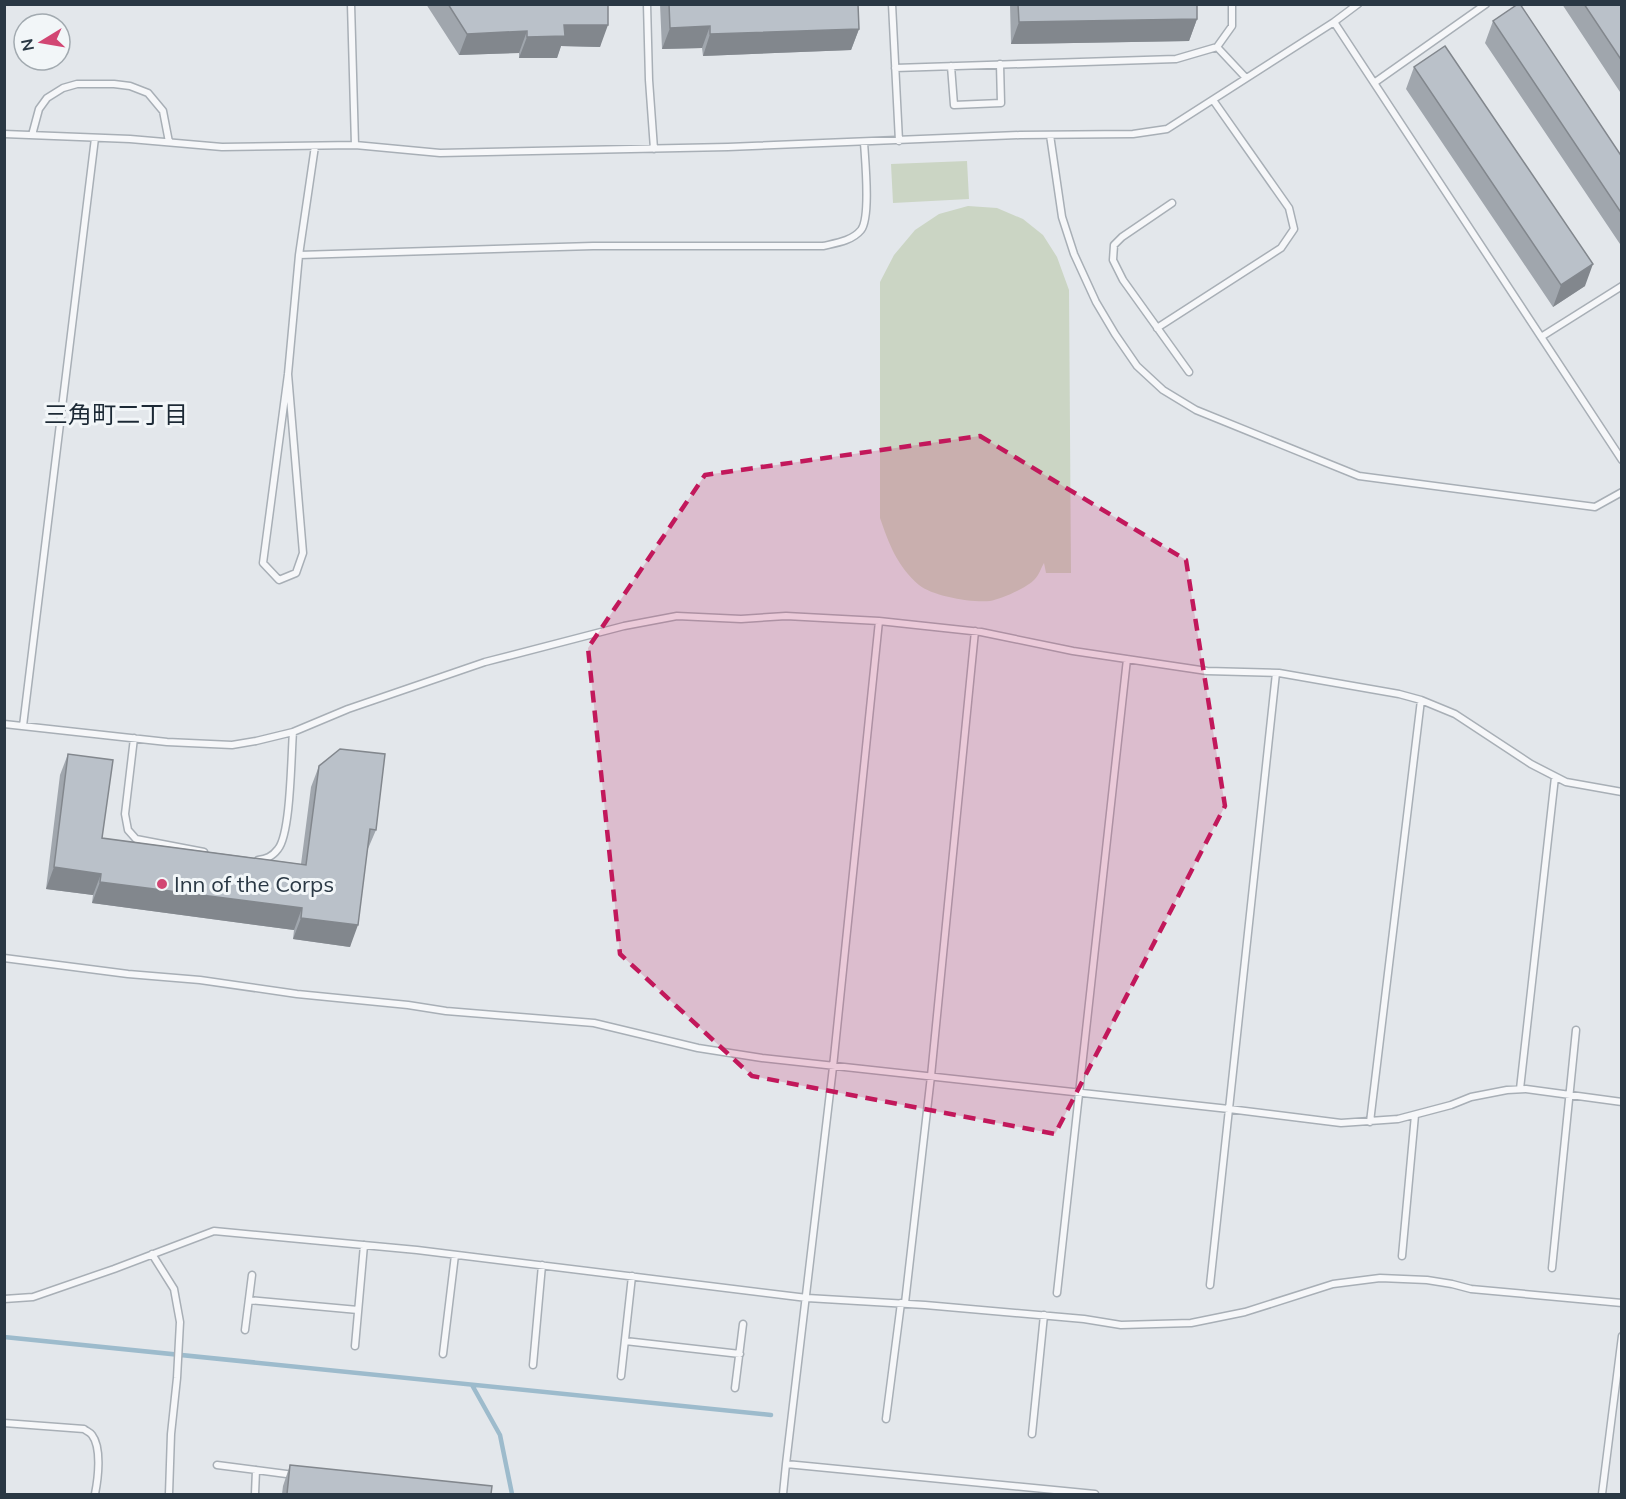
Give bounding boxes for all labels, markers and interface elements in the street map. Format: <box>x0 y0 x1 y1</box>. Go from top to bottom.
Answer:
north arrow <box>12 12 72 72</box>
text: N <box>16 37 38 53</box>
district label: 三角町二丁目 <box>44 399 188 429</box>
place label: Inn of the Corps <box>174 870 334 898</box>
marker: Inn of the Corps <box>155 877 169 891</box>

